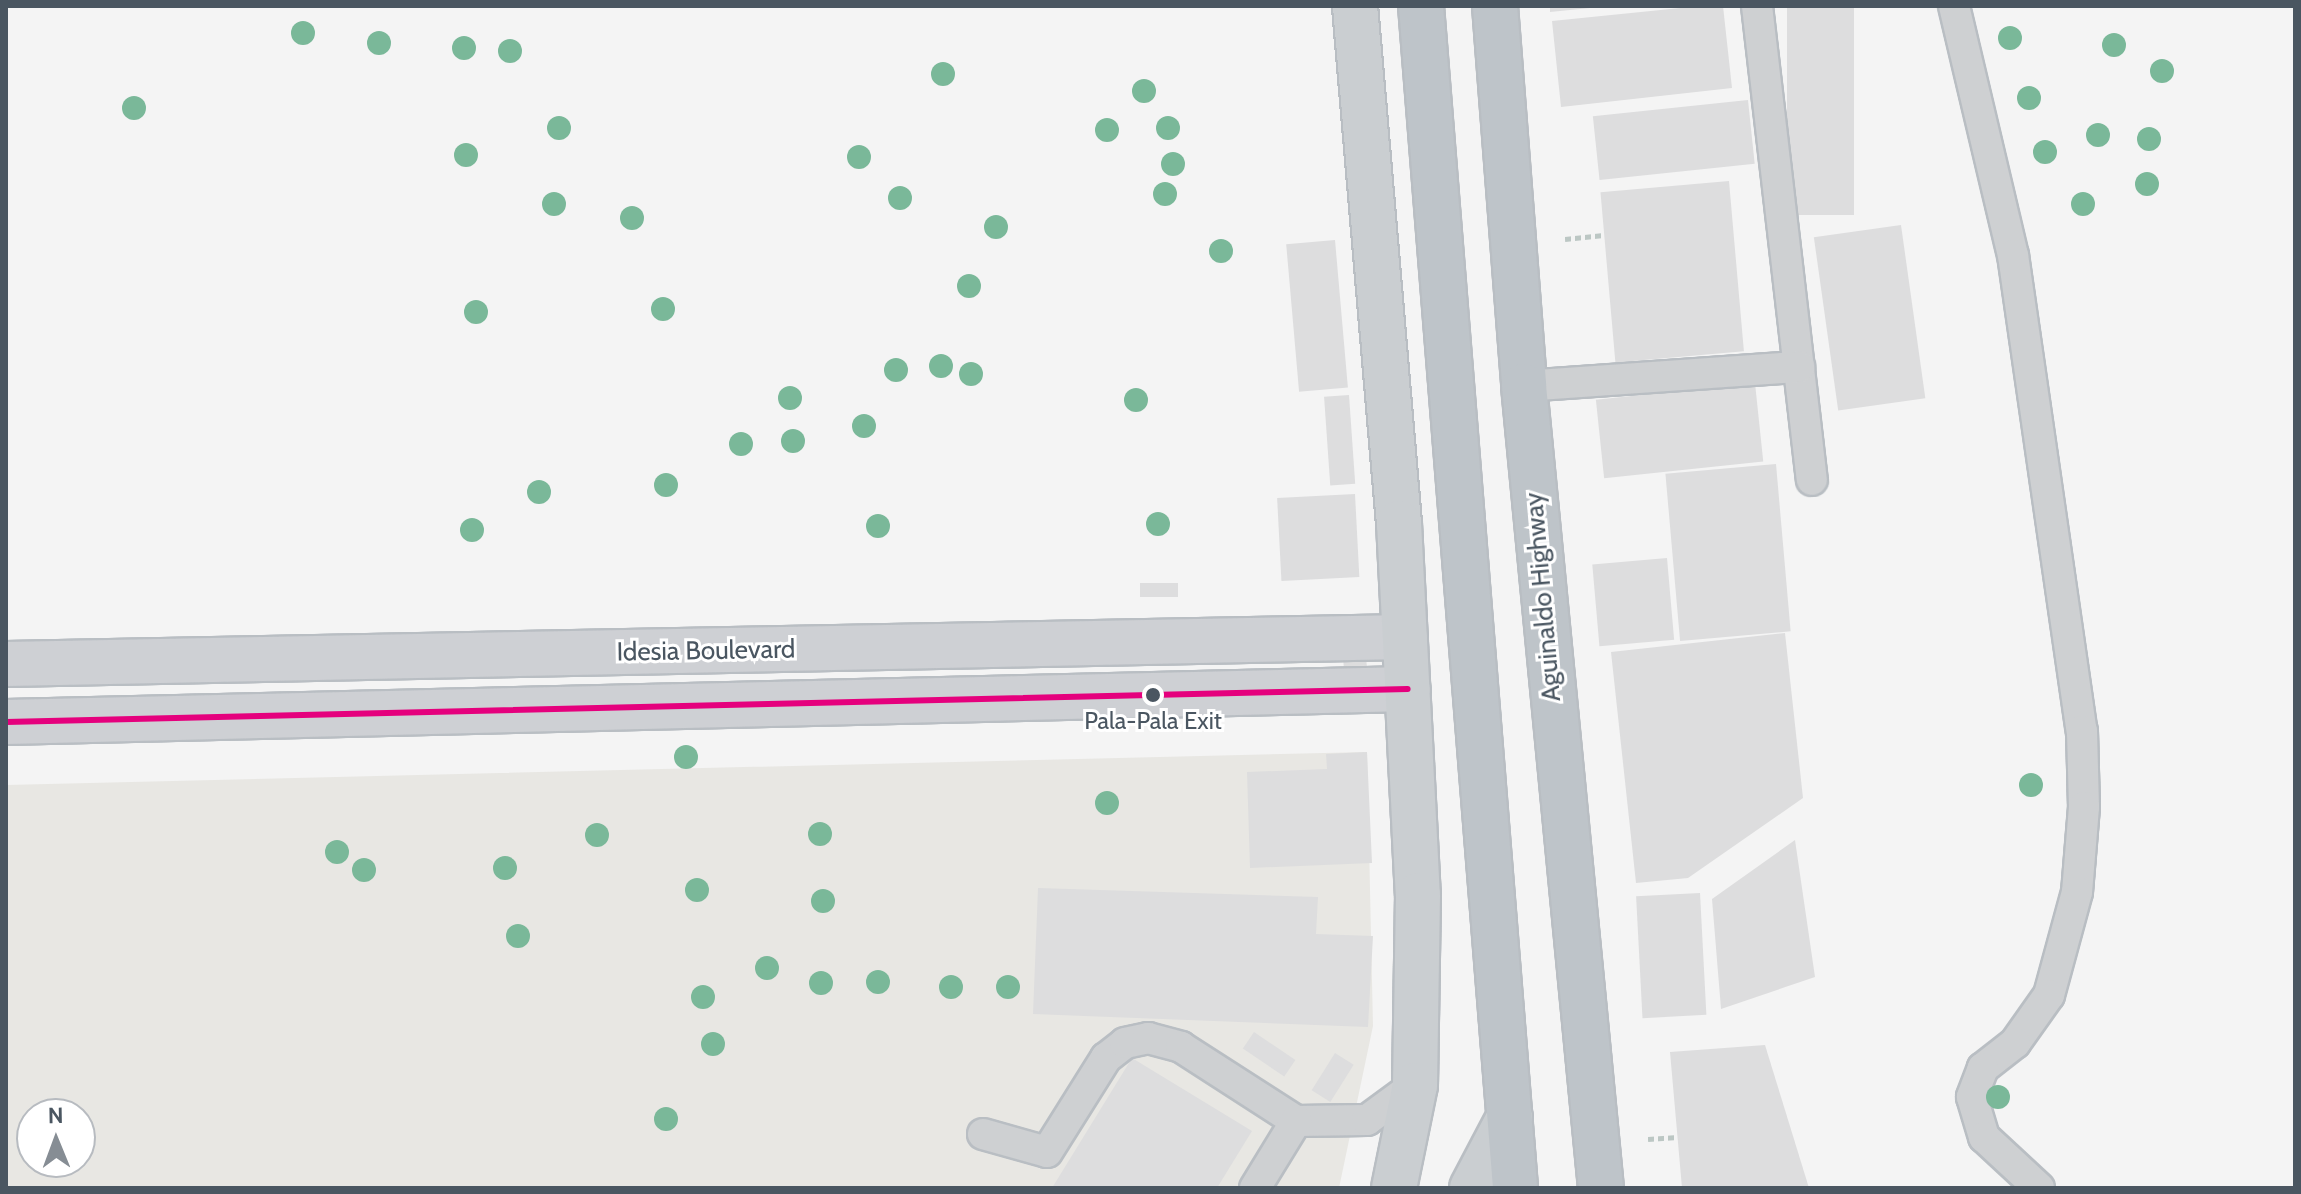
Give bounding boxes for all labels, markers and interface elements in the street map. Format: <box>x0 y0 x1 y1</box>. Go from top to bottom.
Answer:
street label: Aguinaldo Highway <box>1518 491 1568 703</box>
street label: Idesia Boulevard <box>616 634 796 668</box>
marker: Pala-Pala Exit <box>1145 687 1161 703</box>
place label: Pala-Pala Exit <box>1084 707 1222 735</box>
north arrow <box>16 1098 96 1178</box>
text: N <box>48 1102 64 1129</box>

